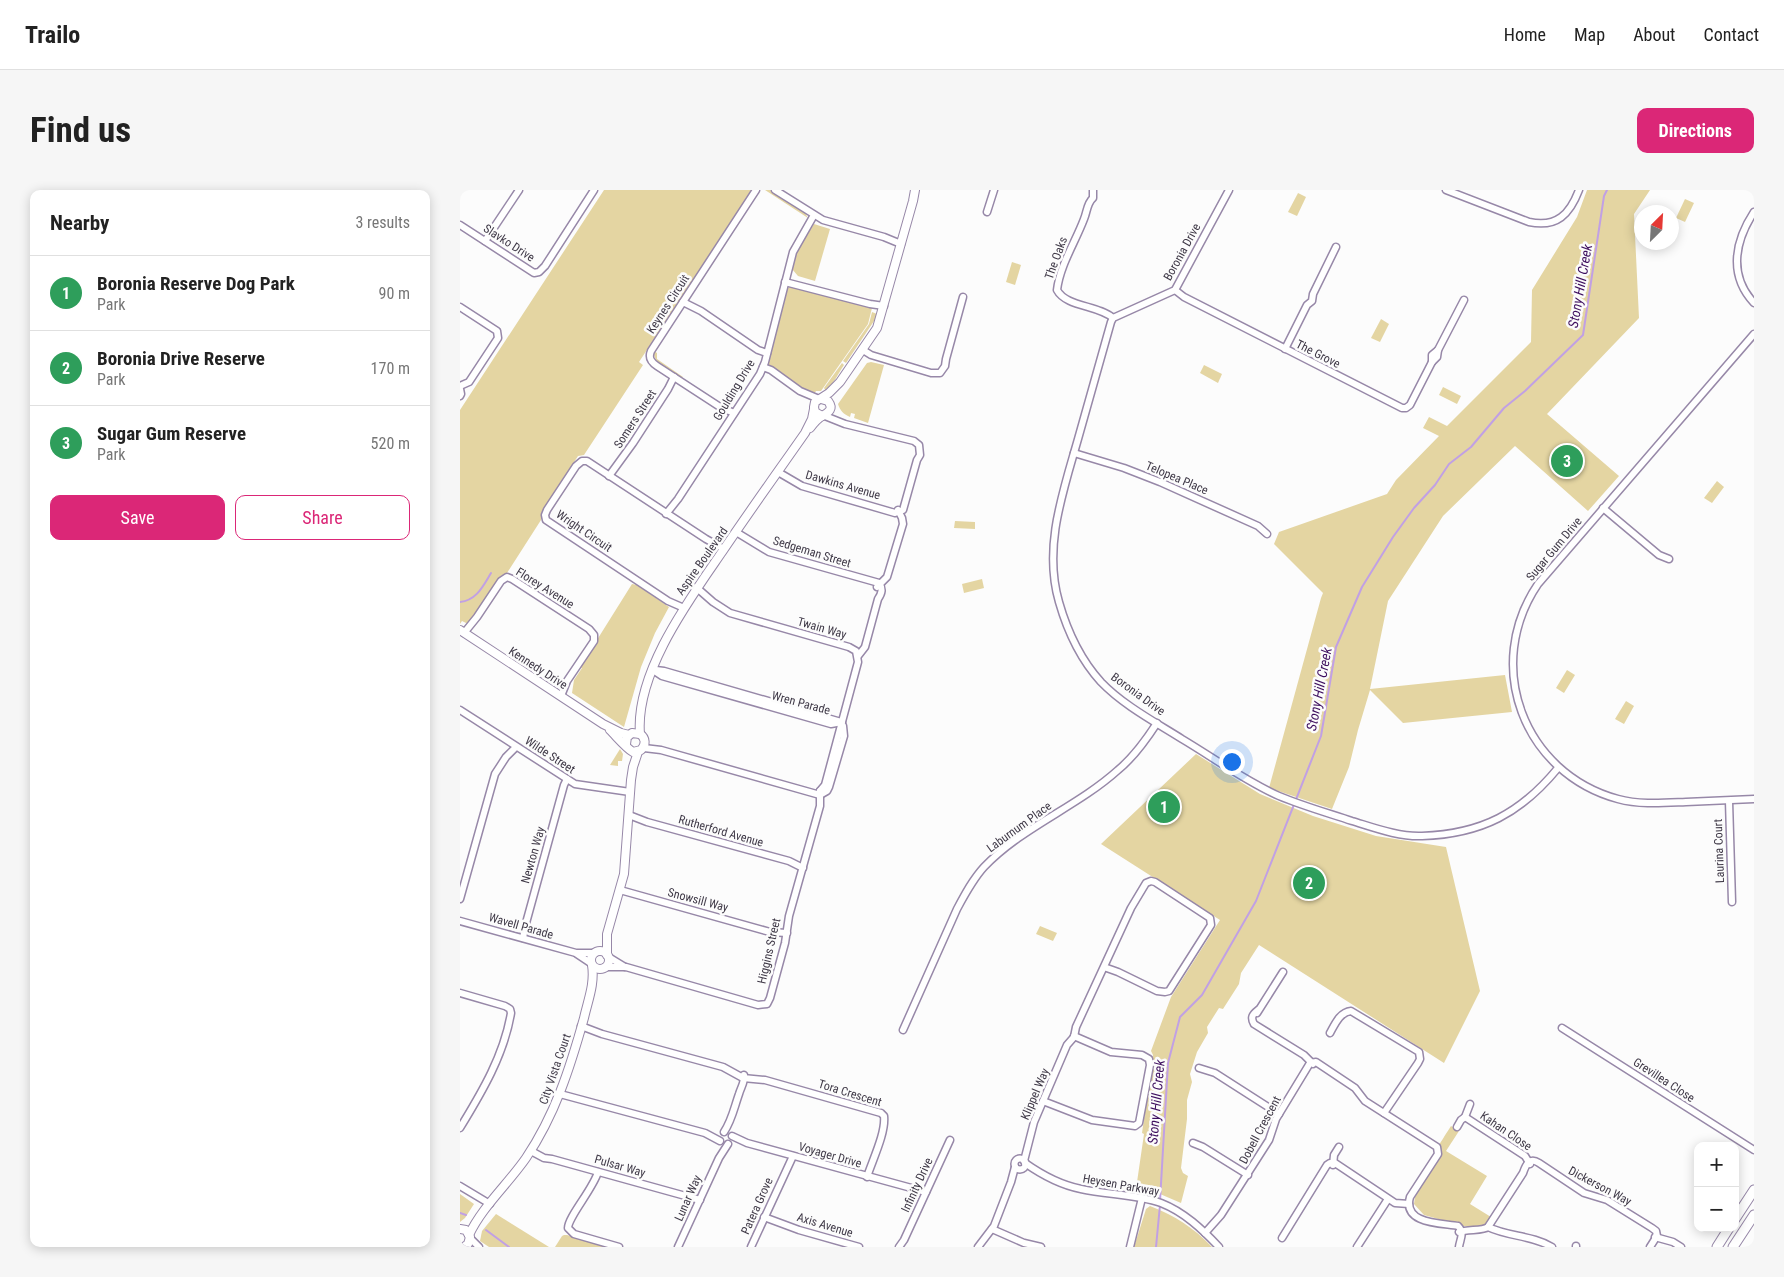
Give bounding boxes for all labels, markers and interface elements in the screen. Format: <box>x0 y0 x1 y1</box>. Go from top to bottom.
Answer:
text: Trailo <box>25 21 80 49</box>
text: Home <box>1504 24 1546 45</box>
text: Map <box>1574 24 1605 45</box>
text: About <box>1633 24 1675 45</box>
text: Contact <box>1703 24 1759 45</box>
button: Directions <box>1637 108 1754 153</box>
text: Find us <box>30 110 131 151</box>
north arrow <box>1634 205 1679 250</box>
text: Nearby <box>50 211 109 235</box>
text: 3 results <box>355 213 410 232</box>
street label: Slavko Drive <box>481 221 537 265</box>
street label: Boronia Drive <box>1161 221 1204 283</box>
street label: The Oaks <box>1042 235 1070 281</box>
water label: Stony Hill Creek <box>1565 242 1595 329</box>
text: Boronia Reserve Dog Park <box>97 272 295 295</box>
street label: Keynes Circuit <box>644 272 692 336</box>
text: 1 <box>62 284 70 303</box>
text: 90 m <box>378 284 410 303</box>
text: Park <box>97 295 126 314</box>
street label: The Grove <box>1294 337 1343 371</box>
text: Boronia Drive Reserve <box>97 347 265 370</box>
street label: Goulding Drive <box>710 357 758 423</box>
text: 2 <box>62 359 70 378</box>
text: 170 m <box>371 359 410 378</box>
text: Park <box>97 370 126 389</box>
street label: Somers Street <box>611 387 659 451</box>
text: Sugar Gum Reserve <box>97 422 246 445</box>
text: 3 <box>62 434 70 453</box>
text: 520 m <box>371 434 410 453</box>
pin: 3 <box>1551 442 1583 480</box>
text: Park <box>97 445 126 464</box>
street label: Telopea Place <box>1144 459 1211 498</box>
street label: Dawkins Avenue <box>804 468 882 502</box>
button: Save <box>50 495 225 540</box>
button: Share <box>235 495 410 540</box>
street label: Wright Circuit <box>553 507 615 555</box>
street label: Sugar Gum Drive <box>1523 514 1585 584</box>
street label: Aspire Boulevard <box>673 524 731 598</box>
street label: Sedgeman Street <box>771 533 853 571</box>
street label: Florey Avenue <box>513 565 577 612</box>
street label: Twain Way <box>796 614 848 642</box>
street label: Kennedy Drive <box>506 644 570 692</box>
water label: Stony Hill Creek <box>1303 645 1335 732</box>
street label: Boronia Drive <box>1108 670 1168 718</box>
street label: Wren Parade <box>770 688 832 718</box>
street label: Wilde Street <box>522 734 578 777</box>
your location <box>1219 749 1245 775</box>
pin: 1 <box>1148 788 1180 826</box>
street label: Laburnum Place <box>984 799 1054 855</box>
street label: Rutherford Avenue <box>677 812 765 850</box>
street label: Laurina Court <box>1711 818 1727 883</box>
street label: Newton Way <box>518 825 548 885</box>
pin: 2 <box>1293 864 1325 902</box>
street label: Snowsill Way <box>666 885 730 915</box>
street label: Wavell Parade <box>487 910 555 942</box>
street label: Higgins Street <box>755 916 783 985</box>
street label: City Vista Court <box>536 1031 574 1106</box>
street label: Grevillea Close <box>1631 1055 1698 1105</box>
water label: Stony Hill Creek <box>1144 1058 1168 1145</box>
street label: Klippel Way <box>1018 1066 1052 1122</box>
street label: Tora Crescent <box>817 1077 884 1109</box>
street label: Dobell Crescent <box>1236 1093 1284 1166</box>
street label: Kahan Close <box>1478 1109 1535 1154</box>
street label: Voyager Drive <box>797 1139 864 1171</box>
map controls <box>1694 1142 1739 1232</box>
button: + <box>1694 1142 1739 1187</box>
street label: Pulsar Way <box>593 1152 647 1180</box>
street label: Infinity Drive <box>898 1155 936 1214</box>
street label: Dickerson Way <box>1566 1164 1634 1208</box>
street label: Heysen Parkway <box>1082 1171 1160 1199</box>
street label: Lunar Way <box>672 1173 704 1223</box>
street label: Patera Grove <box>738 1175 776 1237</box>
button: − <box>1694 1187 1739 1232</box>
street label: Axis Avenue <box>795 1210 855 1240</box>

